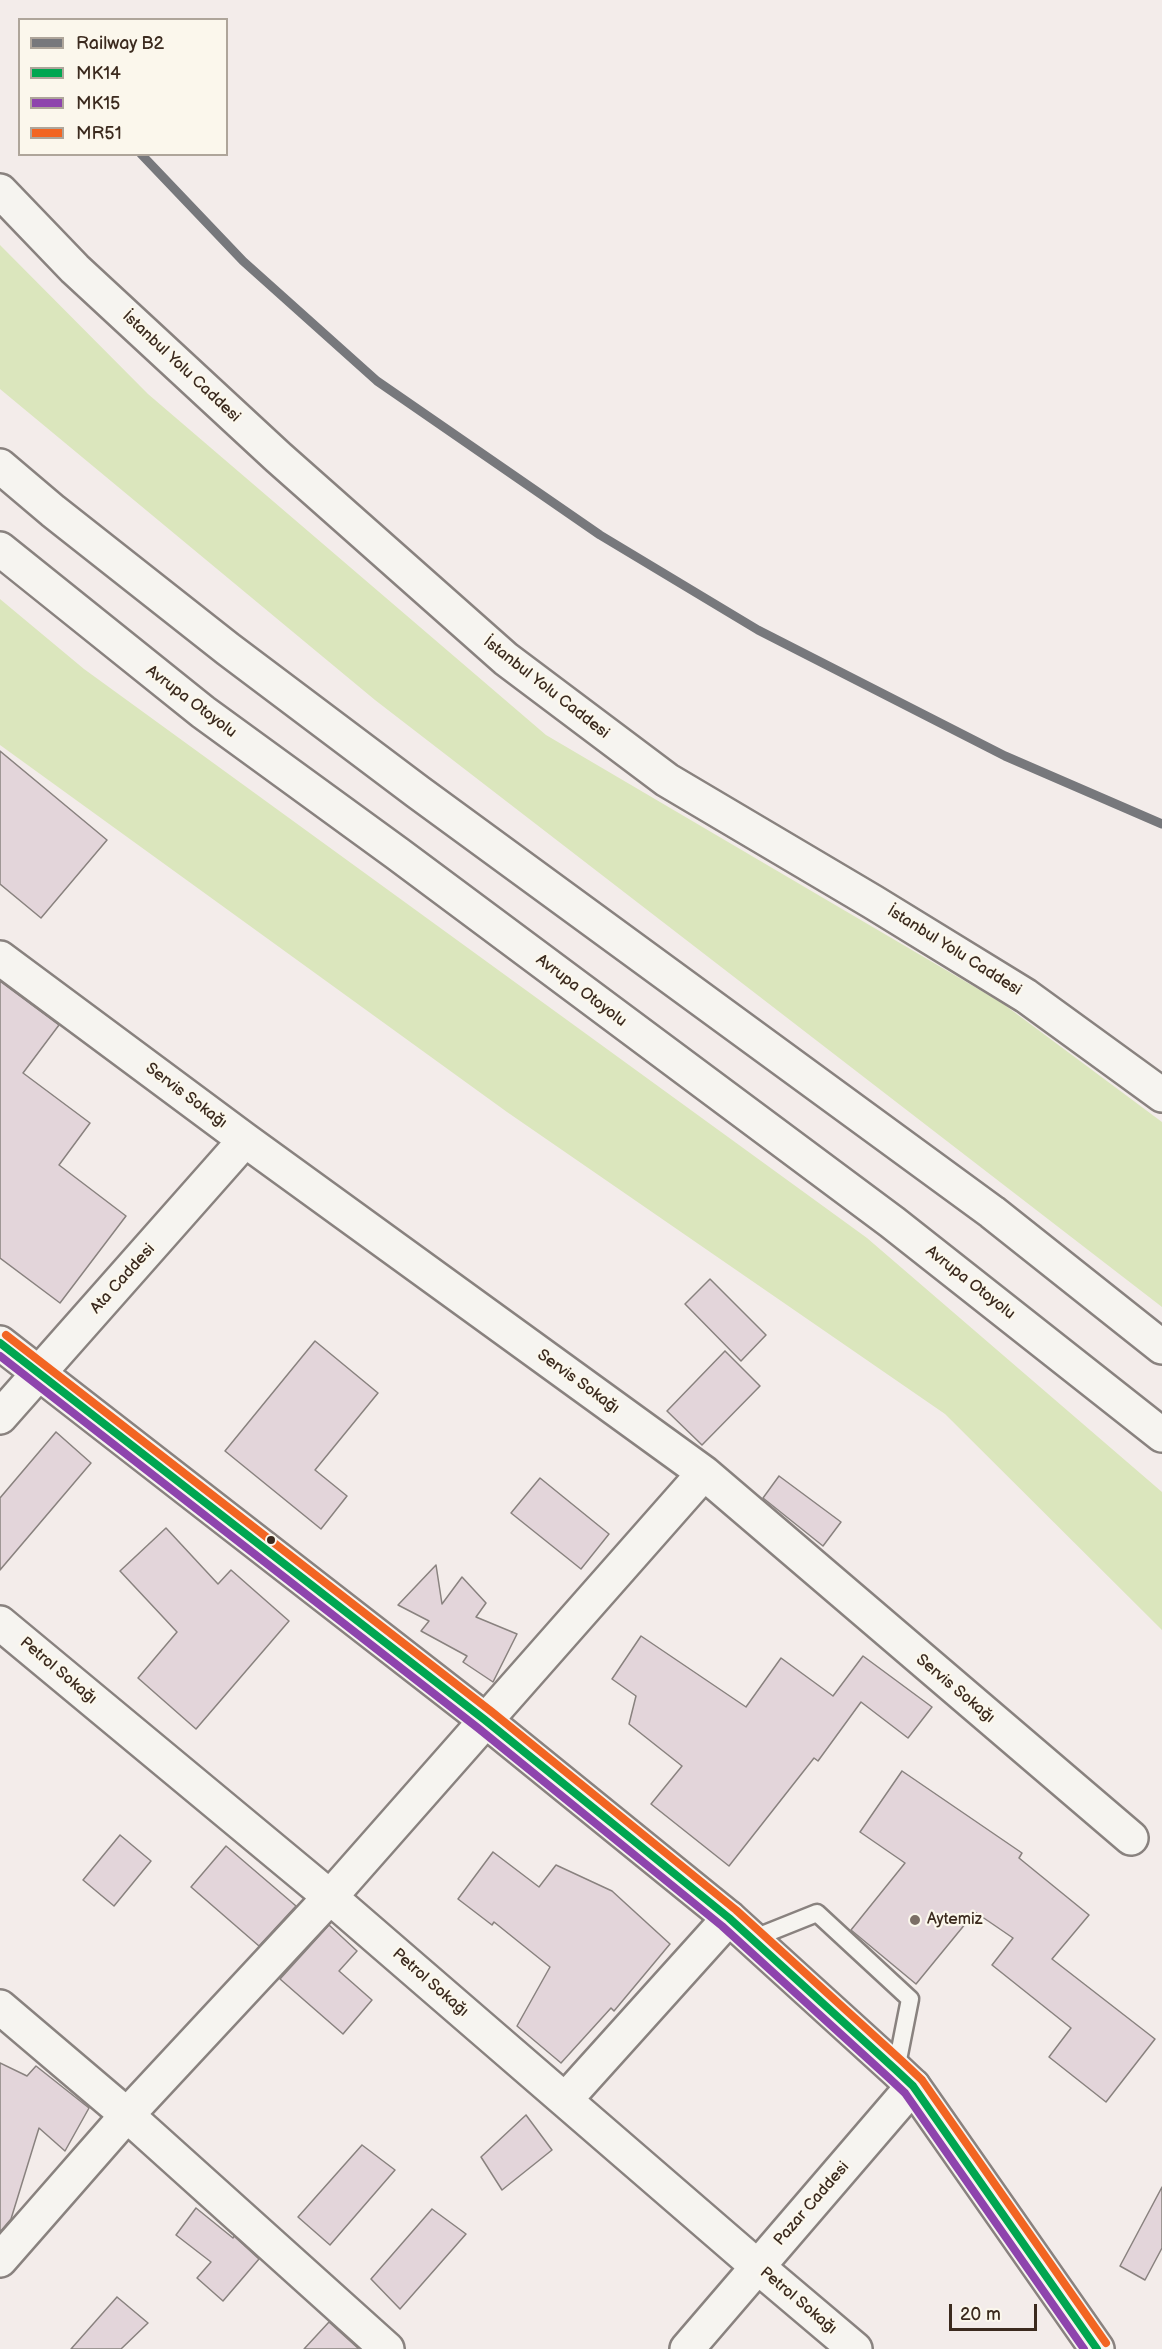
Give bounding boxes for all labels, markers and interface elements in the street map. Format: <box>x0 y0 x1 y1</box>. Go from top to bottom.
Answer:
legend <box>18 18 228 156</box>
text: Railway B2 <box>76 33 164 54</box>
text: MK14 <box>76 63 121 84</box>
text: MK15 <box>76 93 120 114</box>
text: MR51 <box>76 123 122 144</box>
street label: İstanbul Yolu Caddesi <box>118 307 244 427</box>
street label: İstanbul Yolu Caddesi <box>479 633 613 743</box>
street label: Avrupa Otoyolu <box>142 662 240 742</box>
street label: İstanbul Yolu Caddesi <box>883 902 1025 1000</box>
street label: Avrupa Otoyolu <box>532 951 630 1031</box>
street label: Servis Sokağı <box>141 1059 231 1133</box>
street label: Ata Caddesi <box>87 1240 159 1318</box>
street label: Avrupa Otoyolu <box>921 1242 1019 1324</box>
street label: Servis Sokağı <box>533 1346 623 1418</box>
unlabelled marker <box>265 1534 277 1546</box>
street label: Petrol Sokağı <box>16 1633 100 1709</box>
street label: Servis Sokağı <box>912 1650 998 1728</box>
place label: Aytemiz <box>927 1910 982 1930</box>
marker: Aytemiz <box>908 1913 922 1927</box>
street label: Petrol Sokağı <box>388 1945 472 2021</box>
street label: Pazar Caddesi <box>770 2158 854 2250</box>
street label: Petrol Sokağı <box>756 2263 840 2339</box>
scale bar <box>952 2292 1040 2330</box>
text: 20 m <box>960 2304 1001 2325</box>

